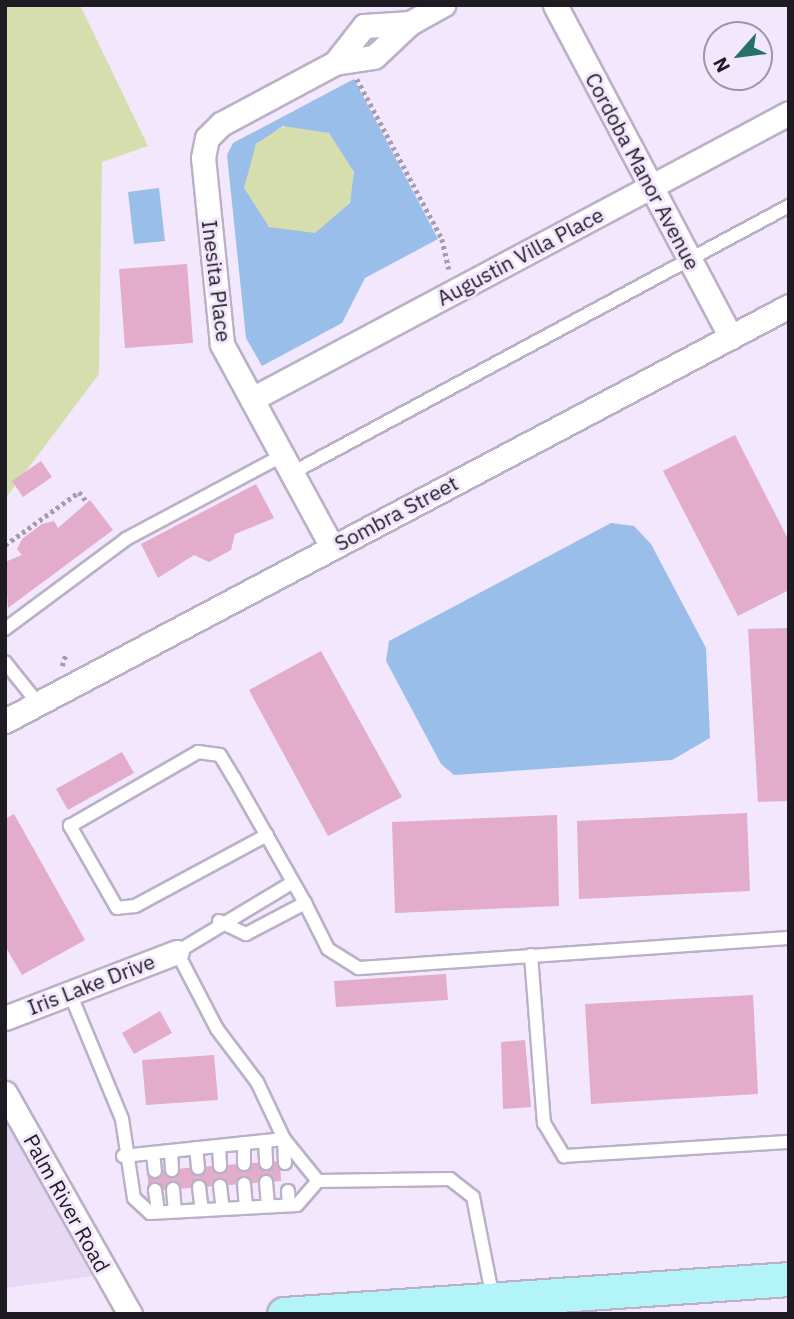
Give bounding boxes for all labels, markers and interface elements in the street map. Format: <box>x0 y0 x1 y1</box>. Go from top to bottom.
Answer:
north arrow <box>703 21 773 91</box>
text: N <box>707 53 735 77</box>
street label: Cordoba Manor Avenue <box>580 68 706 274</box>
street label: Augustin Villa Place <box>432 201 608 311</box>
street label: Inesita Place <box>197 219 237 343</box>
street label: Sombra Street <box>330 470 462 556</box>
street label: Iris Lake Drive <box>24 948 158 1020</box>
street label: Palm River Road <box>19 1130 115 1276</box>

